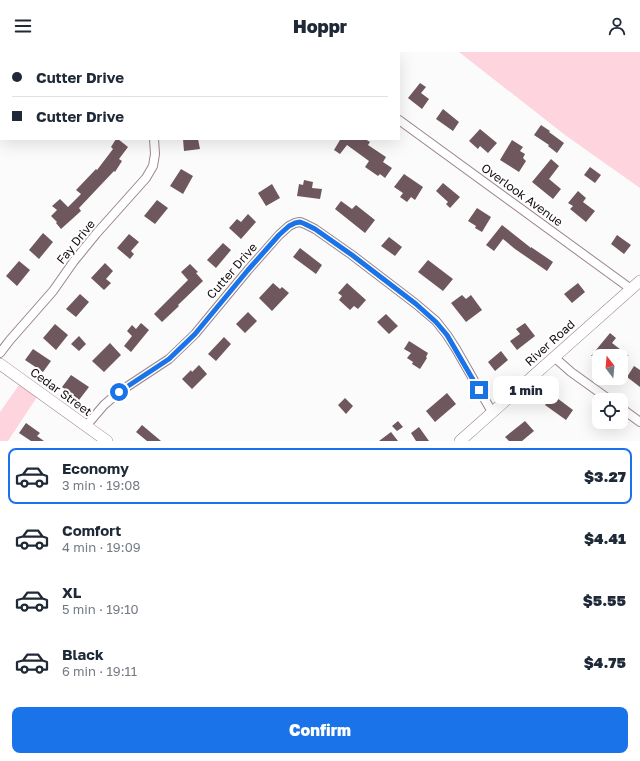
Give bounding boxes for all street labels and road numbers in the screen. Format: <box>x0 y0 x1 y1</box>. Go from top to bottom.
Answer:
street label: Overlook Avenue <box>479 160 566 229</box>
street label: Fay Drive <box>53 216 98 267</box>
street label: Cutter Drive <box>203 240 260 302</box>
street label: River Road <box>522 316 578 369</box>
street label: Cedar Street <box>28 364 95 419</box>

